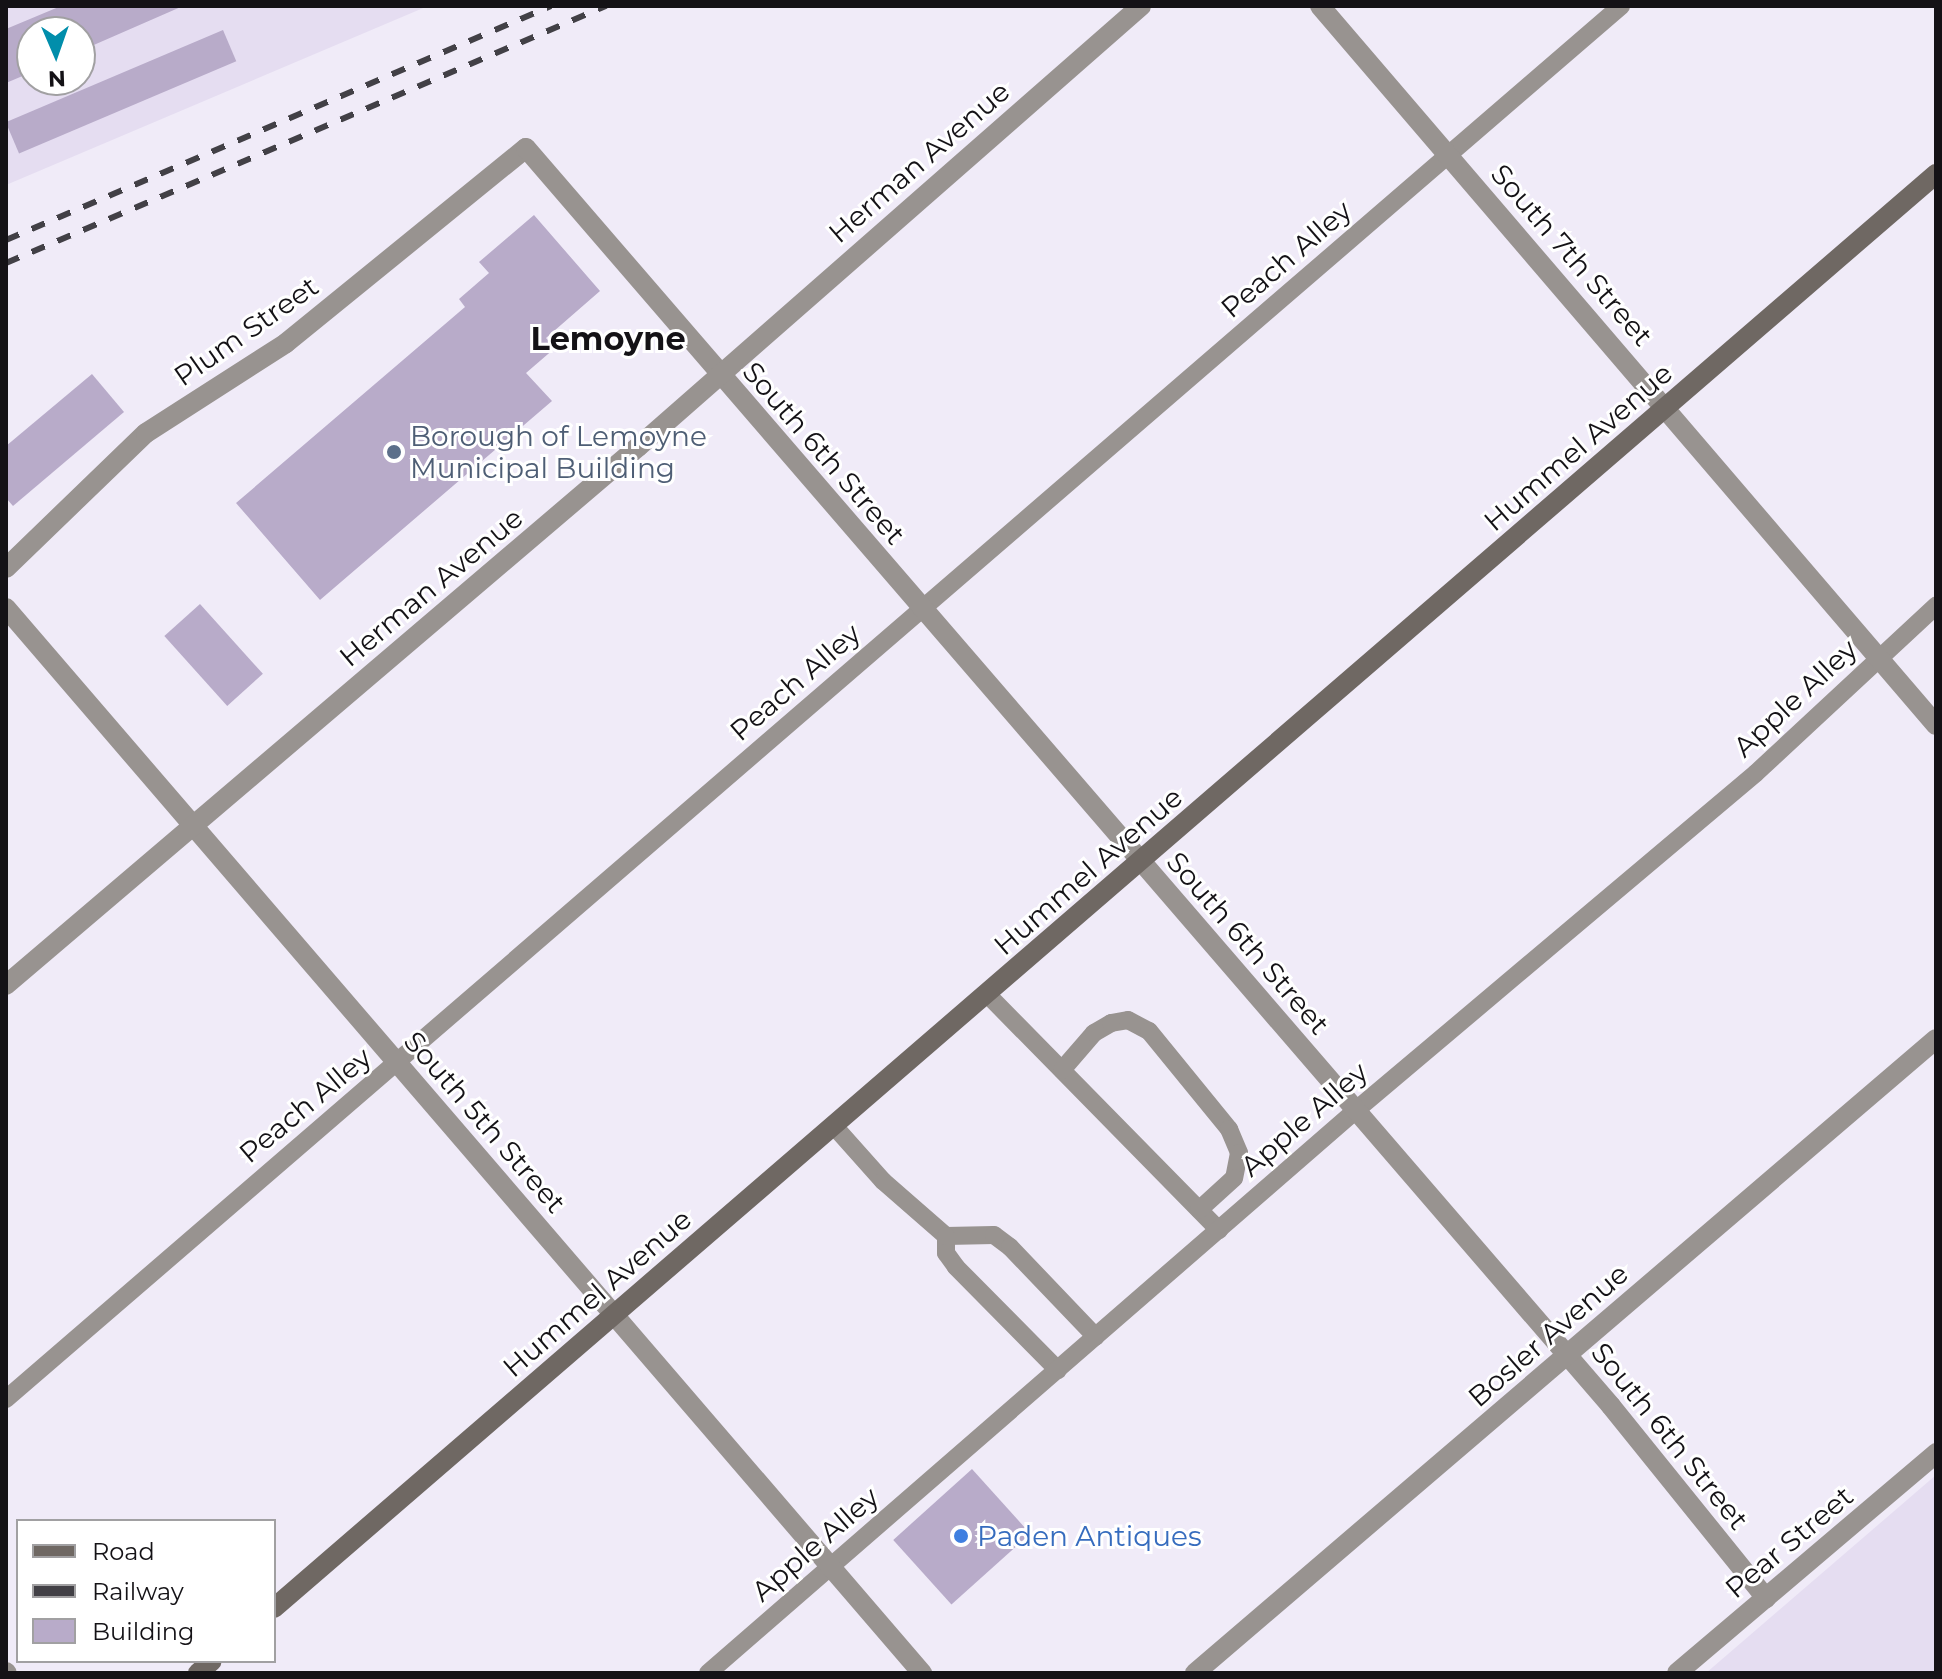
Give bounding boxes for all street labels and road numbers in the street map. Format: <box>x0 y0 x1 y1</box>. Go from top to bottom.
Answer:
street label: Herman Avenue <box>822 74 1016 250</box>
street label: South 7th Street <box>1484 157 1660 353</box>
street label: Peach Alley <box>1214 193 1358 325</box>
street label: Plum Street <box>167 269 325 393</box>
street label: South 6th Street <box>736 355 912 551</box>
street label: Hummel Avenue <box>1477 356 1679 538</box>
street label: Herman Avenue <box>333 501 529 673</box>
street label: Peach Alley <box>723 616 867 748</box>
street label: Apple Alley <box>1726 632 1864 764</box>
street label: Hummel Avenue <box>987 780 1189 962</box>
street label: South 6th Street <box>1160 845 1336 1041</box>
street label: South 5th Street <box>397 1024 573 1220</box>
street label: Peach Alley <box>232 1040 378 1170</box>
street label: Apple Alley <box>1234 1055 1374 1183</box>
street label: Hummel Avenue <box>496 1202 698 1384</box>
street label: Bosler Avenue <box>1461 1256 1635 1414</box>
street label: South 6th Street <box>1584 1336 1756 1536</box>
street label: Pear Street <box>1718 1479 1860 1605</box>
street label: Apple Alley <box>745 1480 885 1608</box>

